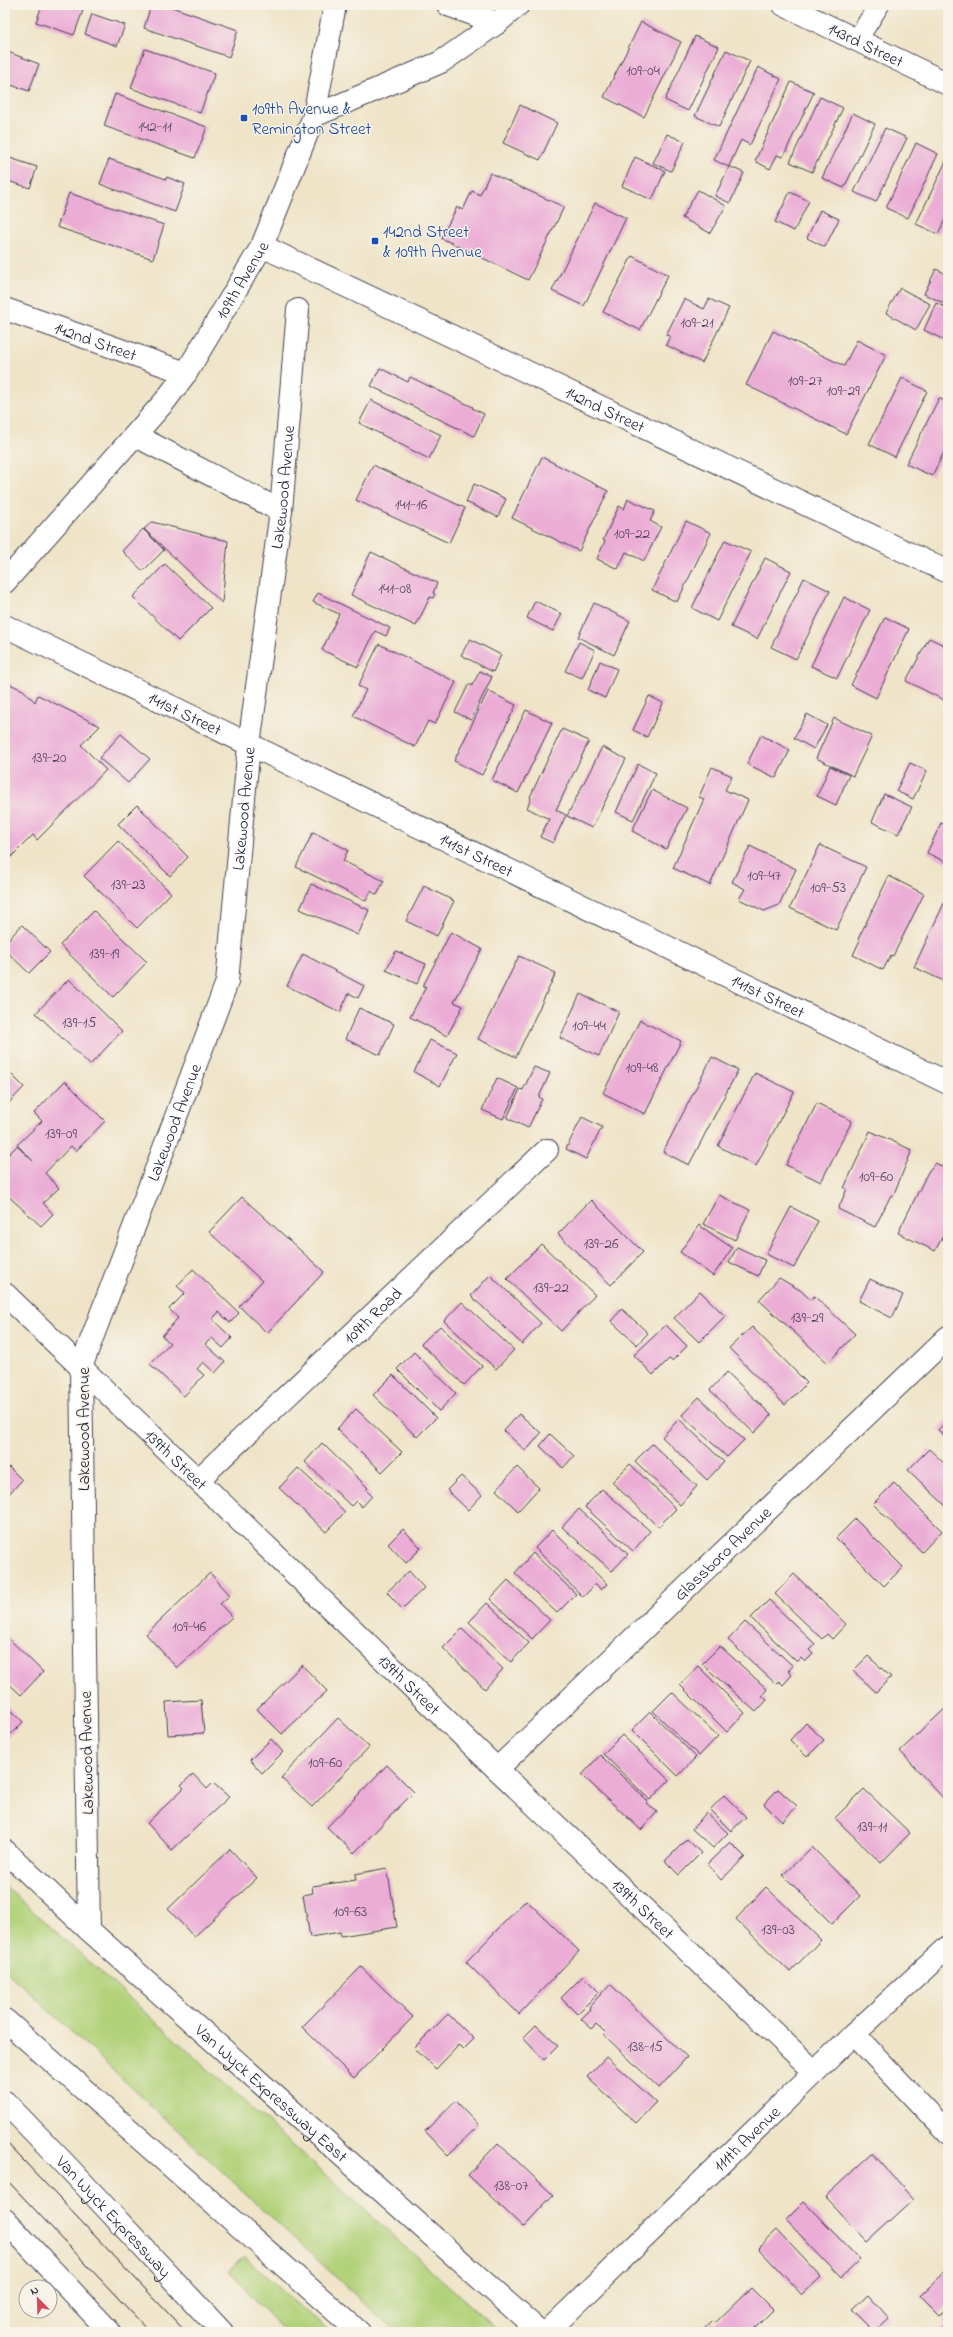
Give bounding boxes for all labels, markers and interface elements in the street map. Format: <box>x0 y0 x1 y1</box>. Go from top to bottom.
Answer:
street label: 143rd Street <box>823 17 908 75</box>
house number: 109-04 <box>626 60 660 82</box>
place label: 109th Avenue & Remington Street <box>252 97 372 144</box>
marker: 109th Avenue & Remington Street <box>239 113 249 123</box>
house number: 142-11 <box>138 116 172 138</box>
place label: 142nd Street & 109th Avenue <box>383 220 482 265</box>
marker: 142nd Street & 109th Avenue <box>370 236 380 246</box>
street label: 109th Avenue <box>210 238 277 324</box>
house number: 109-21 <box>680 312 714 334</box>
street label: 142nd Street <box>50 316 140 369</box>
house number: 109-27 <box>787 370 823 392</box>
house number: 109-29 <box>826 380 860 402</box>
street label: 142nd Street <box>560 381 649 440</box>
street label: Lakewood Avenue <box>265 424 302 551</box>
house number: 141-16 <box>395 494 428 516</box>
house number: 109-22 <box>614 523 651 545</box>
house number: 141-08 <box>378 578 412 600</box>
street label: 141st Street <box>143 686 226 743</box>
street label: Lakewood Avenue <box>226 745 263 872</box>
house number: 139-20 <box>31 747 67 769</box>
street label: 141st Street <box>435 827 517 885</box>
house number: 109-47 <box>747 865 781 887</box>
house number: 139-23 <box>111 874 145 896</box>
house number: 109-53 <box>810 877 846 899</box>
house number: 139-19 <box>89 943 120 965</box>
street label: 141st Street <box>726 969 809 1026</box>
house number: 139-15 <box>62 1012 97 1034</box>
house number: 109-44 <box>572 1015 606 1037</box>
house number: 109-48 <box>625 1057 659 1079</box>
street label: Lakewood Avenue <box>142 1060 209 1185</box>
house number: 139-09 <box>45 1123 78 1145</box>
house number: 109-60 <box>859 1166 894 1188</box>
house number: 139-26 <box>583 1233 619 1255</box>
house number: 139-22 <box>533 1277 570 1299</box>
street label: 109th Road <box>338 1282 409 1350</box>
house number: 139-29 <box>790 1307 824 1329</box>
street label: Lakewood Avenue <box>72 1367 97 1491</box>
street label: 139th Street <box>138 1424 212 1497</box>
street label: Glassboro Avenue <box>669 1501 778 1607</box>
house number: 109-46 <box>172 1616 206 1638</box>
street label: 139th Street <box>371 1649 445 1722</box>
street label: Lakewood Avenue <box>74 1690 101 1815</box>
house number: 109-60 <box>308 1752 343 1774</box>
house number: 139-11 <box>857 1816 888 1838</box>
street label: 139th Street <box>605 1873 680 1946</box>
house number: 109-63 <box>333 1901 367 1923</box>
house number: 139-03 <box>761 1919 795 1941</box>
street label: Van Wyck Expressway East <box>188 2018 353 2169</box>
house number: 138-15 <box>627 2036 663 2058</box>
street label: 111th Avenue <box>708 2101 787 2178</box>
street label: Van Wyck Expressway <box>49 2150 176 2285</box>
house number: 138-07 <box>494 2175 528 2197</box>
north arrow <box>18 2279 58 2319</box>
text: N <box>28 2282 41 2300</box>

